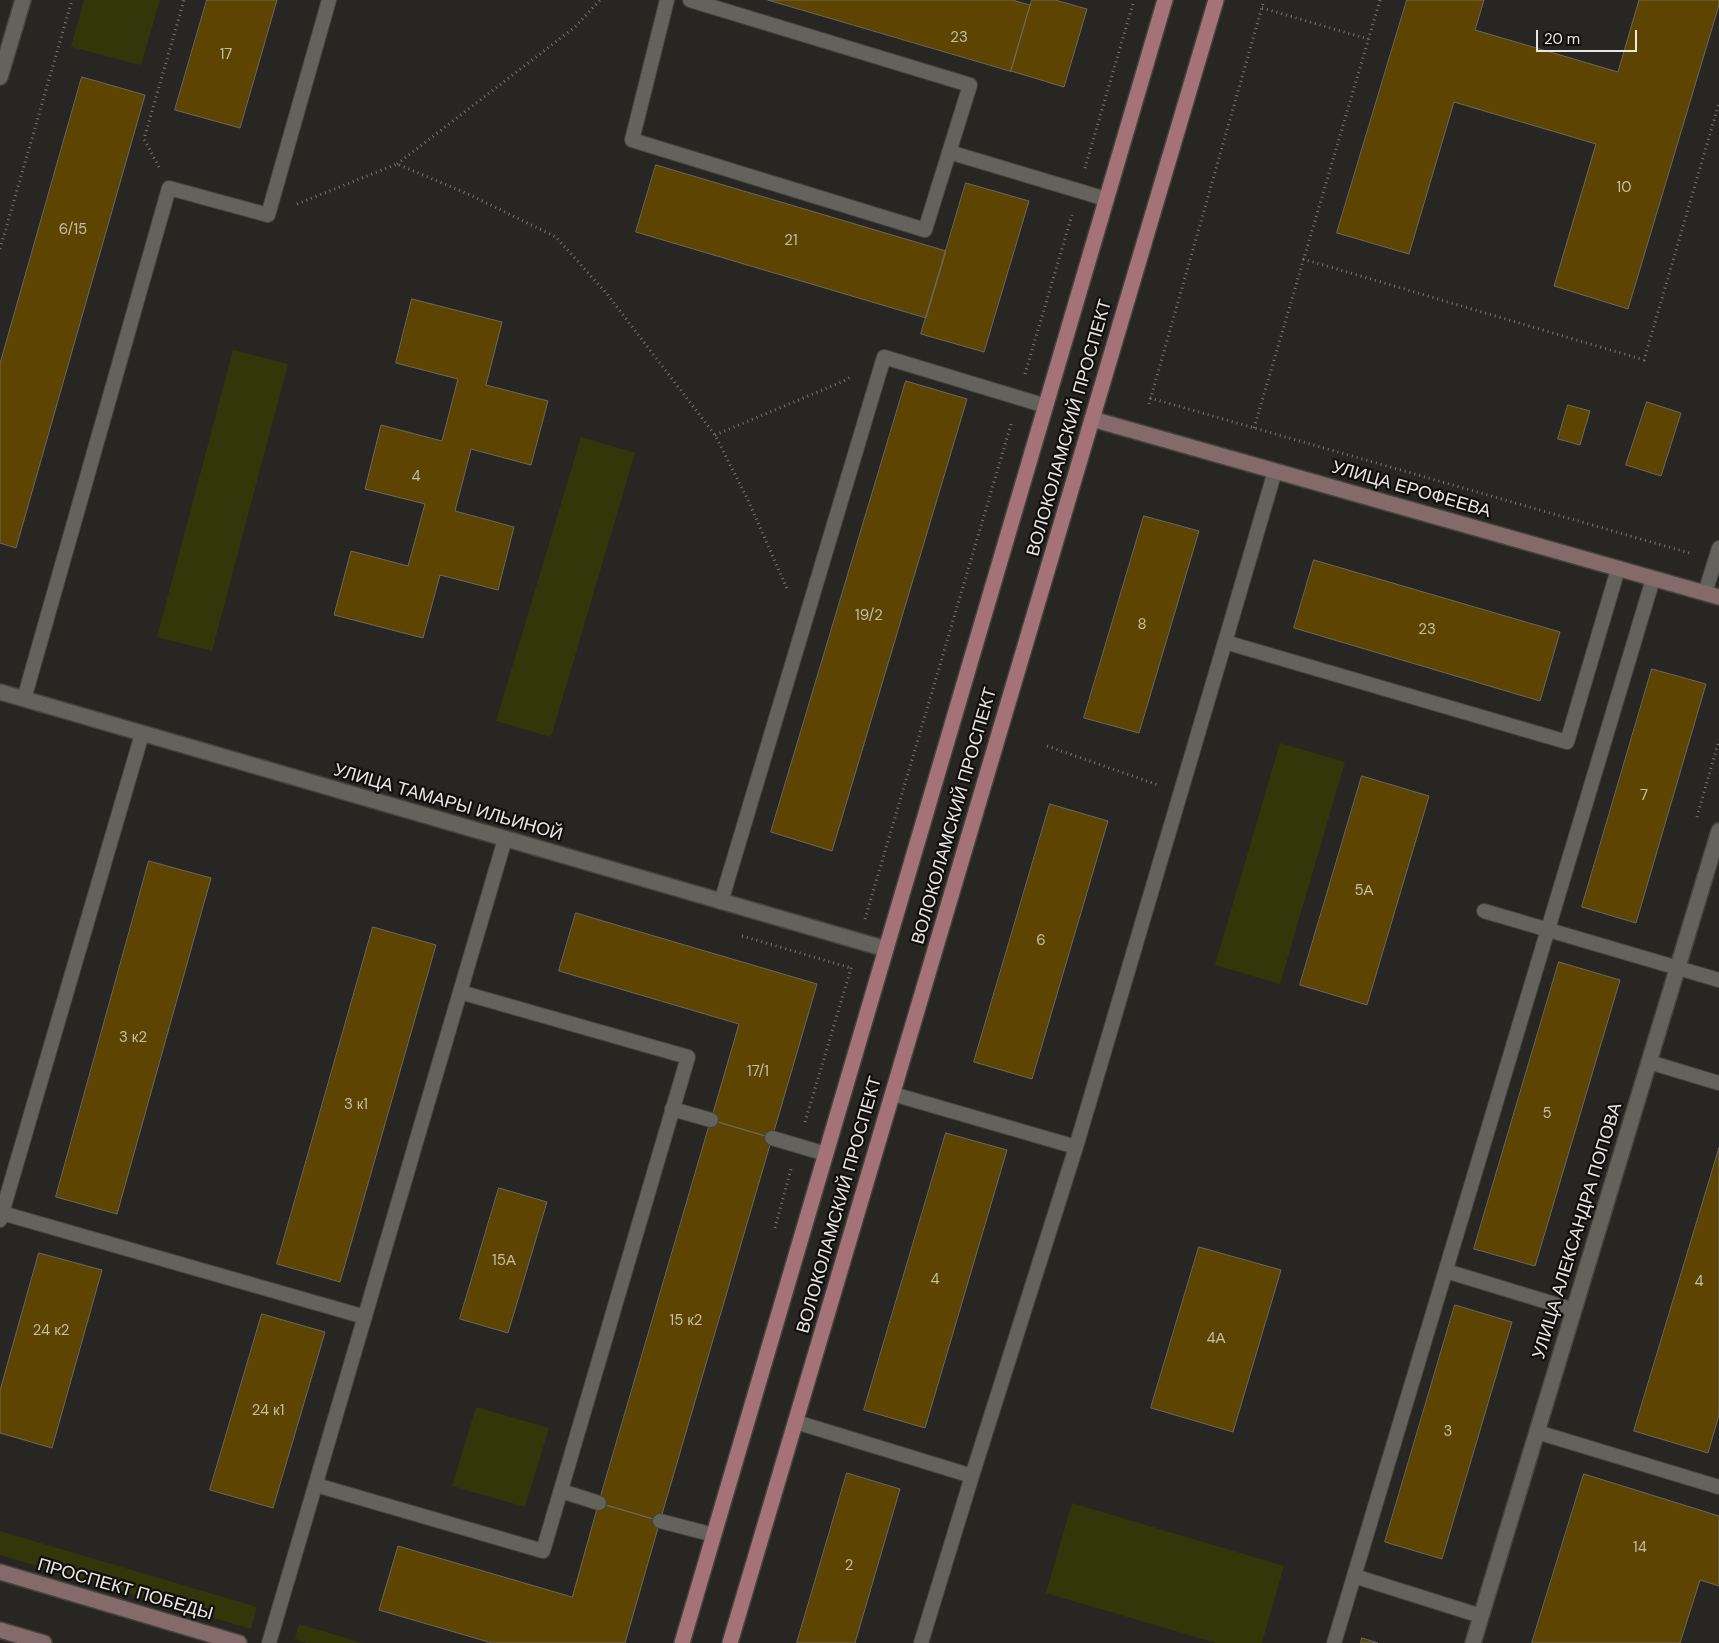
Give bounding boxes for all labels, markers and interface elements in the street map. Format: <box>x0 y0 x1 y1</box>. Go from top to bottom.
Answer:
scale bar <box>1539 20 1640 52</box>
house number: 23 <box>950 29 968 47</box>
text: 20 m <box>1544 29 1580 49</box>
house number: 17 <box>220 46 232 64</box>
house number: 10 <box>1617 179 1631 197</box>
house number: 6/15 <box>59 221 87 239</box>
house number: 21 <box>784 232 798 250</box>
street label: ВОЛОКОЛАМСКИЙ ПРОСПЕКТ <box>1023 297 1117 559</box>
street label: УЛИЦА ЕРОФЕЕВА <box>1329 457 1493 523</box>
house number: 4 <box>411 468 421 486</box>
house number: 19/2 <box>855 607 883 625</box>
house number: 8 <box>1137 616 1147 634</box>
house number: 23 <box>1418 621 1436 639</box>
street label: ВОЛОКОЛАМСКИЙ ПРОСПЕКТ <box>908 685 1002 947</box>
street label: УЛИЦА ТАМАРЫ ИЛЬИНОЙ <box>331 760 565 846</box>
house number: 7 <box>1640 787 1648 805</box>
house number: 5А <box>1354 882 1374 900</box>
house number: 6 <box>1036 932 1046 950</box>
house number: 3 к2 <box>119 1029 147 1047</box>
house number: 17/1 <box>747 1063 769 1081</box>
street label: ВОЛОКОЛАМСКИЙ ПРОСПЕКТ <box>793 1074 887 1336</box>
house number: 3 к1 <box>344 1096 368 1114</box>
street label: УЛИЦА АЛЕКСАНДРА ПОПОВА <box>1529 1100 1627 1362</box>
house number: 5 <box>1542 1105 1552 1123</box>
house number: 15А <box>492 1252 516 1270</box>
house number: 4 <box>930 1271 940 1289</box>
house number: 4 <box>1694 1273 1704 1291</box>
house number: 15 к2 <box>669 1312 703 1330</box>
house number: 24 к2 <box>33 1322 69 1340</box>
house number: 4А <box>1206 1330 1226 1348</box>
house number: 24 к1 <box>252 1402 284 1420</box>
house number: 3 <box>1444 1423 1452 1441</box>
house number: 14 <box>1633 1539 1647 1557</box>
street label: ПРОСПЕКТ ПОБЕДЫ <box>35 1555 215 1625</box>
house number: 2 <box>845 1557 853 1575</box>

